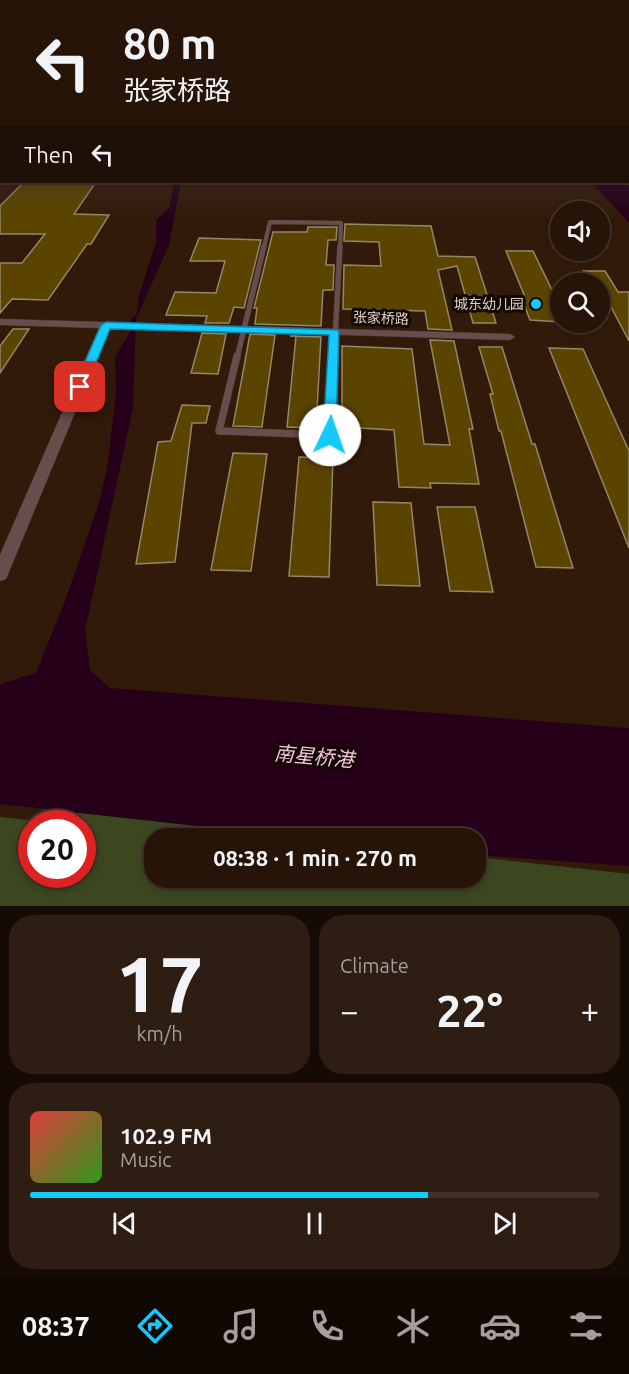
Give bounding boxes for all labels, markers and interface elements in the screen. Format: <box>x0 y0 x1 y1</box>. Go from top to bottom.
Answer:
text: 80 m <box>123 20 217 67</box>
icon: left <box>24 24 102 102</box>
text: 张家桥路 <box>123 75 231 105</box>
icon: left <box>86 138 119 171</box>
text: Then <box>24 142 74 167</box>
map controls <box>550 201 610 333</box>
button: sound <box>550 201 610 261</box>
button: search <box>550 273 610 333</box>
place label: 城东幼儿园 <box>454 296 524 312</box>
marker: 城东幼儿园 <box>529 297 543 311</box>
street label: 张家桥路 <box>353 309 409 327</box>
pin <box>54 361 105 412</box>
icon: arrive <box>63 370 96 403</box>
position arrow <box>298 403 362 467</box>
water label: 南星桥港 <box>273 741 358 771</box>
speed limit sign: 20 <box>18 810 96 888</box>
text: 08:38 · 1 min · 270 m <box>213 845 417 870</box>
text: 17 <box>116 939 203 1027</box>
text: Climate <box>340 954 409 977</box>
text: 22° <box>436 985 503 1036</box>
text: − <box>340 992 359 1029</box>
text: + <box>580 992 599 1029</box>
text: km/h <box>136 1022 183 1045</box>
text: 102.9 FM <box>120 1123 212 1148</box>
text: Music <box>120 1148 172 1171</box>
icon: previous <box>108 1207 141 1240</box>
icon: pause <box>298 1207 331 1240</box>
icon: next <box>488 1207 521 1240</box>
icon: directions <box>134 1305 176 1347</box>
icon: music <box>220 1305 262 1347</box>
icon: phone <box>306 1305 348 1347</box>
icon: climate <box>392 1305 434 1347</box>
icon: car <box>479 1305 521 1347</box>
icon: filters <box>565 1305 607 1347</box>
text: 08:37 <box>22 1311 90 1341</box>

